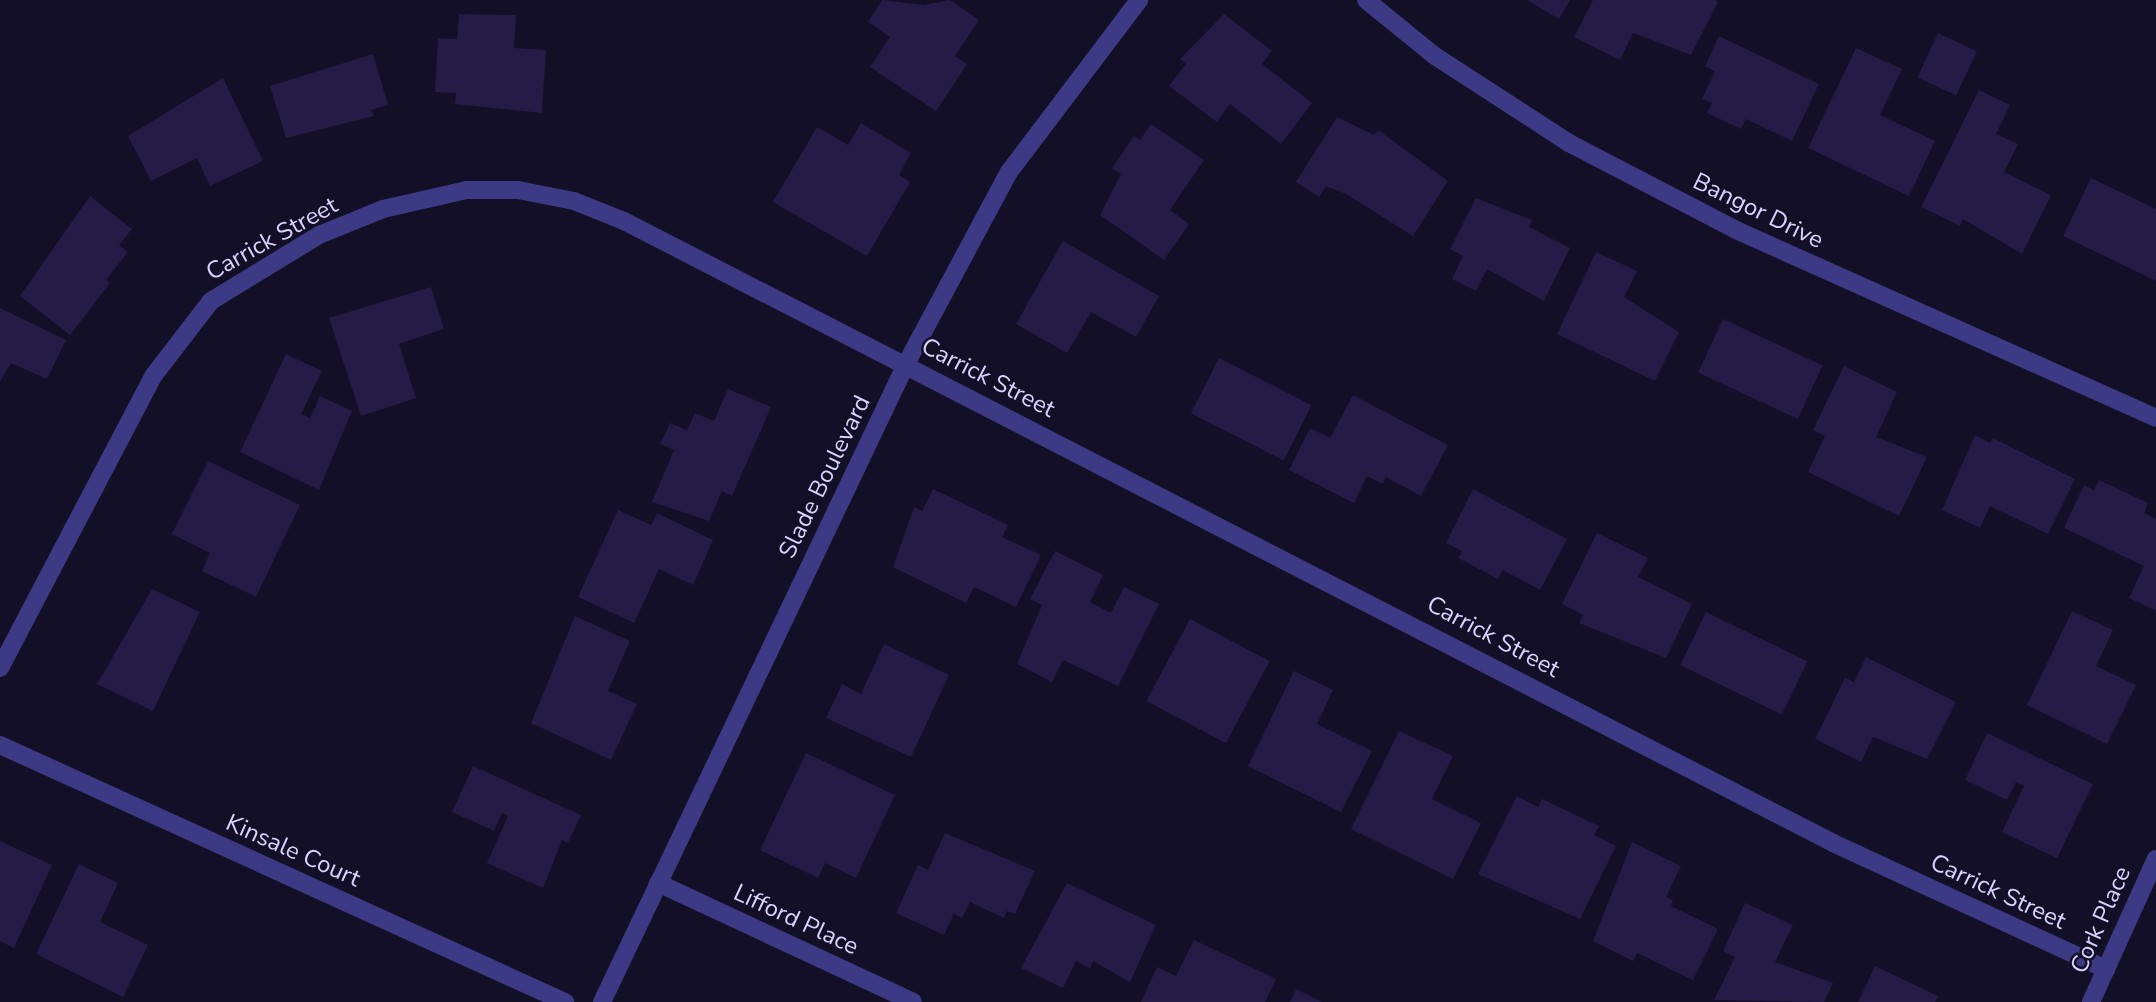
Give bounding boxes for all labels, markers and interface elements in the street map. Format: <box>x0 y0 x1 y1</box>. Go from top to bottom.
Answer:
street label: Bangor Drive <box>1688 167 1828 255</box>
street label: Carrick Street <box>201 191 343 287</box>
street label: Carrick Street <box>916 332 1060 424</box>
street label: Slade Boulevard <box>773 391 877 563</box>
street label: Carrick Street <box>1422 590 1564 684</box>
street label: Kinsale Court <box>221 809 365 893</box>
street label: Carrick Street <box>1926 848 2070 936</box>
street label: Cork Place <box>2065 862 2137 978</box>
street label: Lifford Place <box>729 879 863 961</box>

